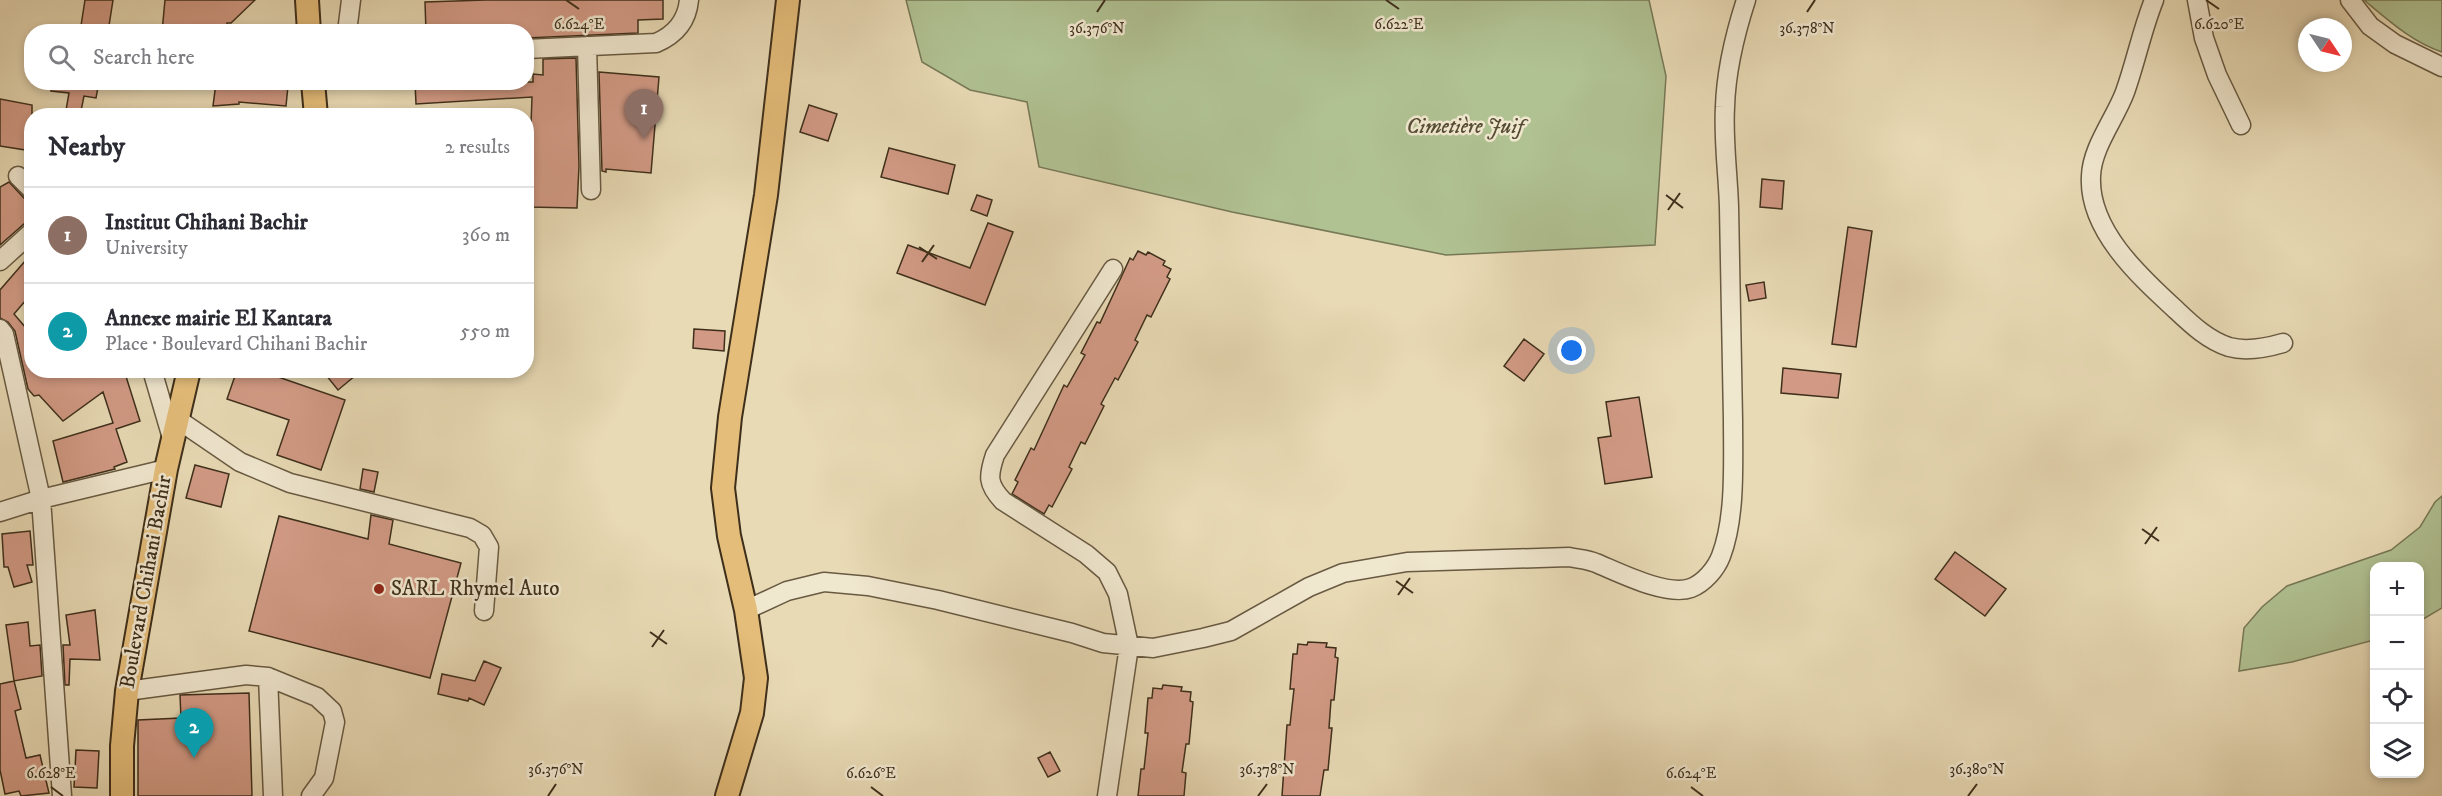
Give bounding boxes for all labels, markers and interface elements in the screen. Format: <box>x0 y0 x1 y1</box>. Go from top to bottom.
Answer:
text: 6.624°E <box>554 15 605 34</box>
text: 6.622°E <box>1374 15 1424 34</box>
text: 6.620°E <box>2194 15 2244 34</box>
north arrow <box>2298 18 2352 72</box>
text: 36.376°N <box>1069 19 1125 38</box>
text: 36.378°N <box>1779 19 1835 38</box>
search box <box>24 24 534 90</box>
icon: search <box>45 41 78 74</box>
text: Search here <box>93 44 195 71</box>
pin: 1 <box>624 90 664 139</box>
park label: Cimetière Juif <box>1406 114 1529 140</box>
text: Nearby <box>48 131 125 164</box>
text: 2 results <box>445 135 510 160</box>
text: Institut Chihani Bachir <box>105 209 308 236</box>
text: 1 <box>64 223 71 248</box>
text: 360 m <box>462 223 510 248</box>
text: University <box>105 236 188 261</box>
text: Annexe mairie El Kantara <box>105 305 332 332</box>
text: 2 <box>63 319 72 344</box>
text: 550 m <box>460 319 510 344</box>
text: Place · Boulevard Chihani Bachir <box>105 332 367 357</box>
your location <box>1557 336 1586 365</box>
street label: Boulevard Chihani Bachir <box>114 473 178 691</box>
map controls <box>2370 562 2424 778</box>
button: + <box>2370 562 2424 616</box>
place label: SARL Rhymel Auto <box>391 576 559 602</box>
marker: SARL Rhymel Auto <box>372 582 386 596</box>
button: − <box>2370 616 2424 670</box>
button: locate <box>2370 670 2424 724</box>
pin: 2 <box>174 708 214 758</box>
button: layers <box>2370 724 2424 778</box>
text: 36.376°N <box>528 760 584 779</box>
text: 36.378°N <box>1239 760 1295 779</box>
text: 36.380°N <box>1949 760 2005 779</box>
text: 6.628°E <box>26 764 76 783</box>
text: 6.626°E <box>846 764 896 783</box>
text: 6.624°E <box>1666 764 1717 783</box>

